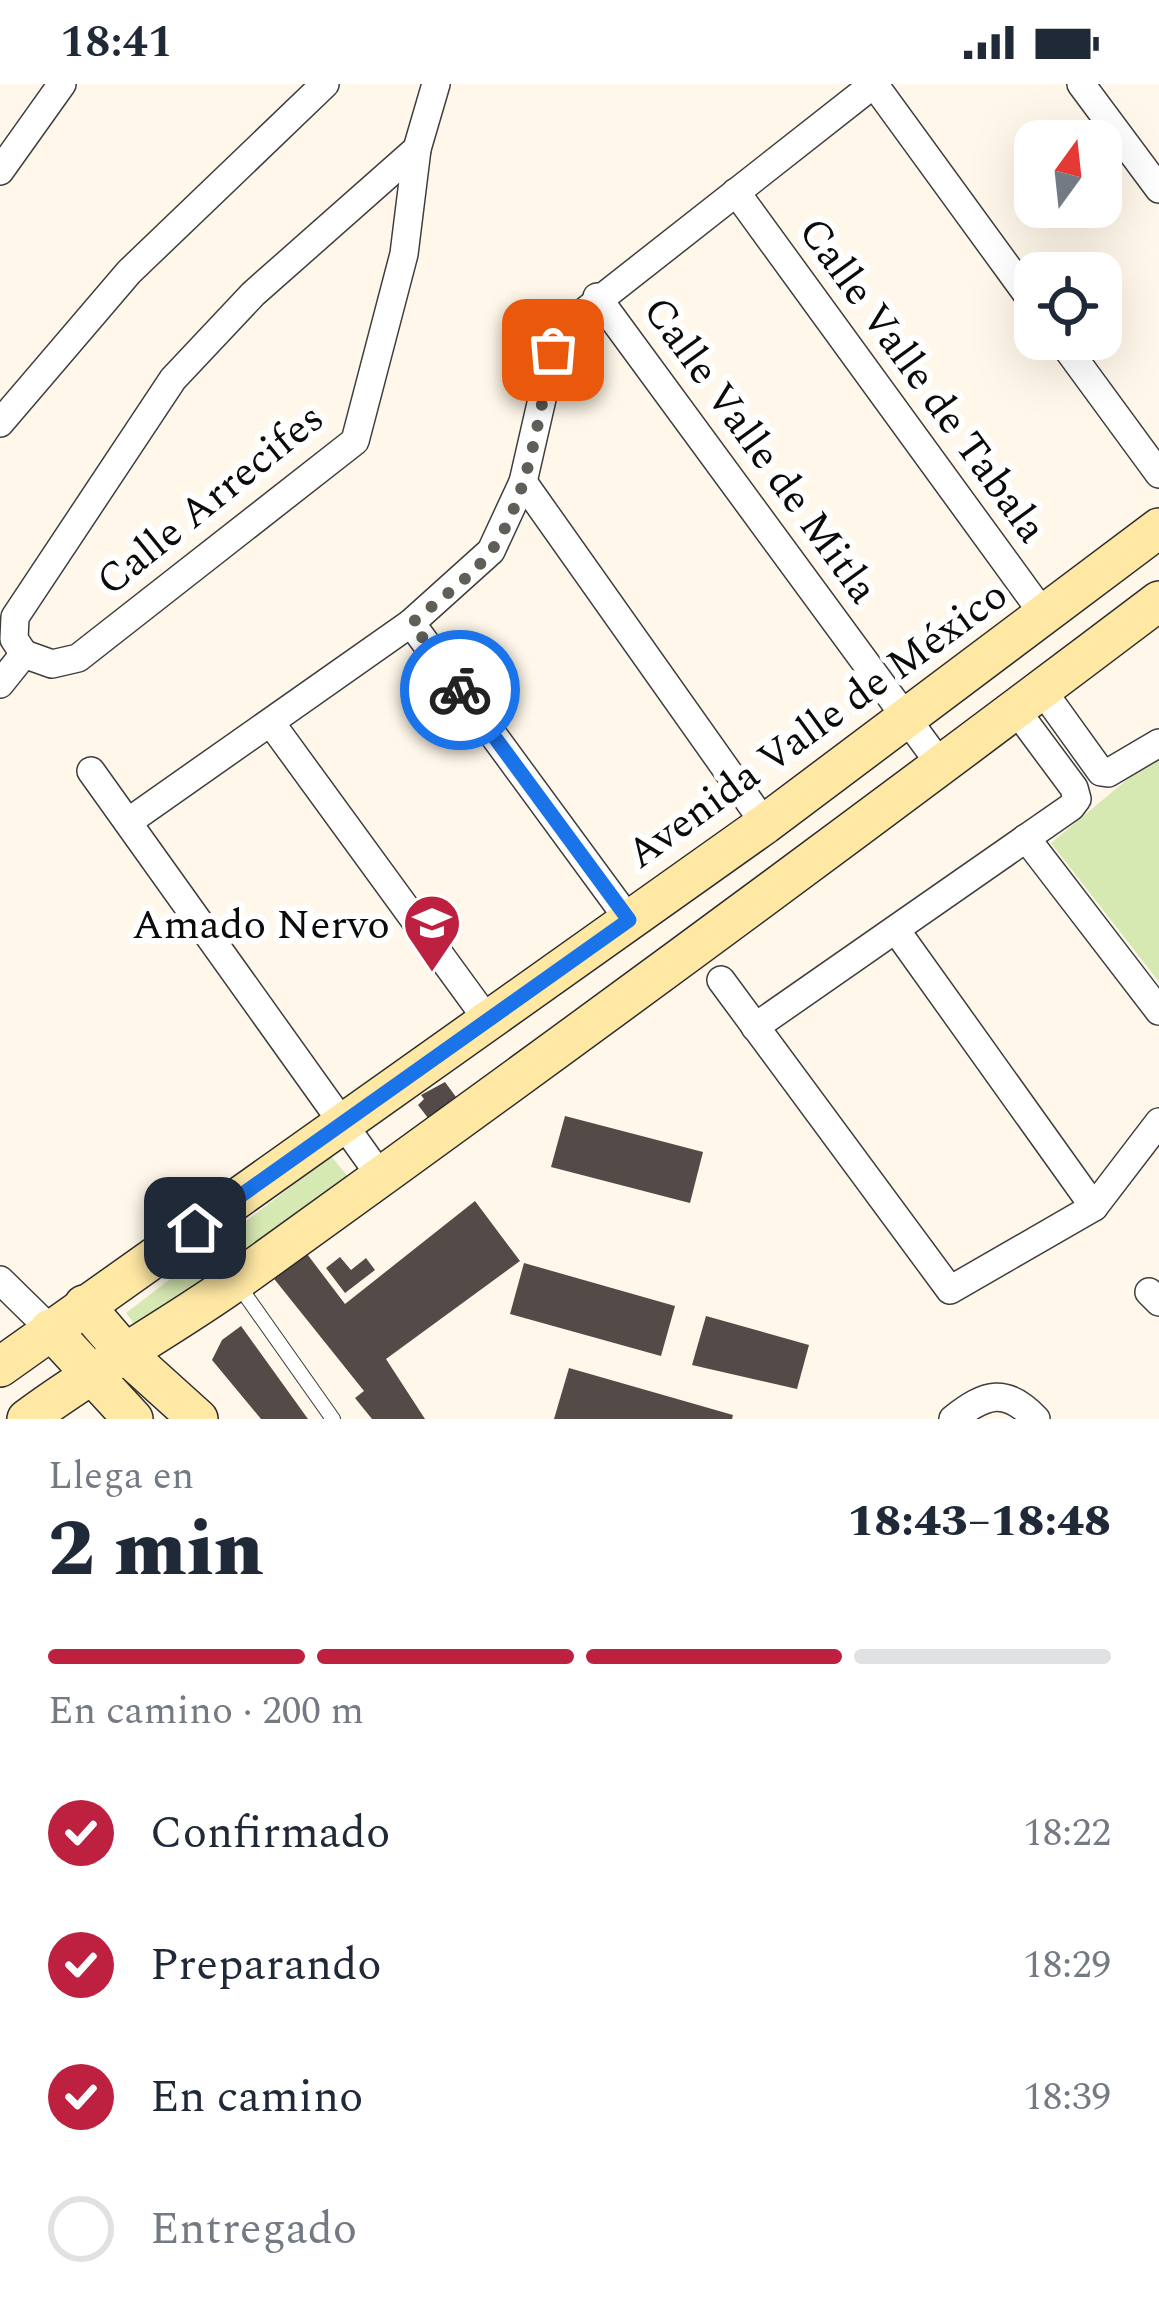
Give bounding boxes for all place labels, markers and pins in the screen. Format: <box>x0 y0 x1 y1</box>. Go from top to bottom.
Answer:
pin <box>502 299 604 401</box>
school or university icon: Amado Nervo <box>401 892 463 974</box>
place label: Amado Nervo <box>132 894 390 957</box>
pin <box>144 1177 246 1279</box>

